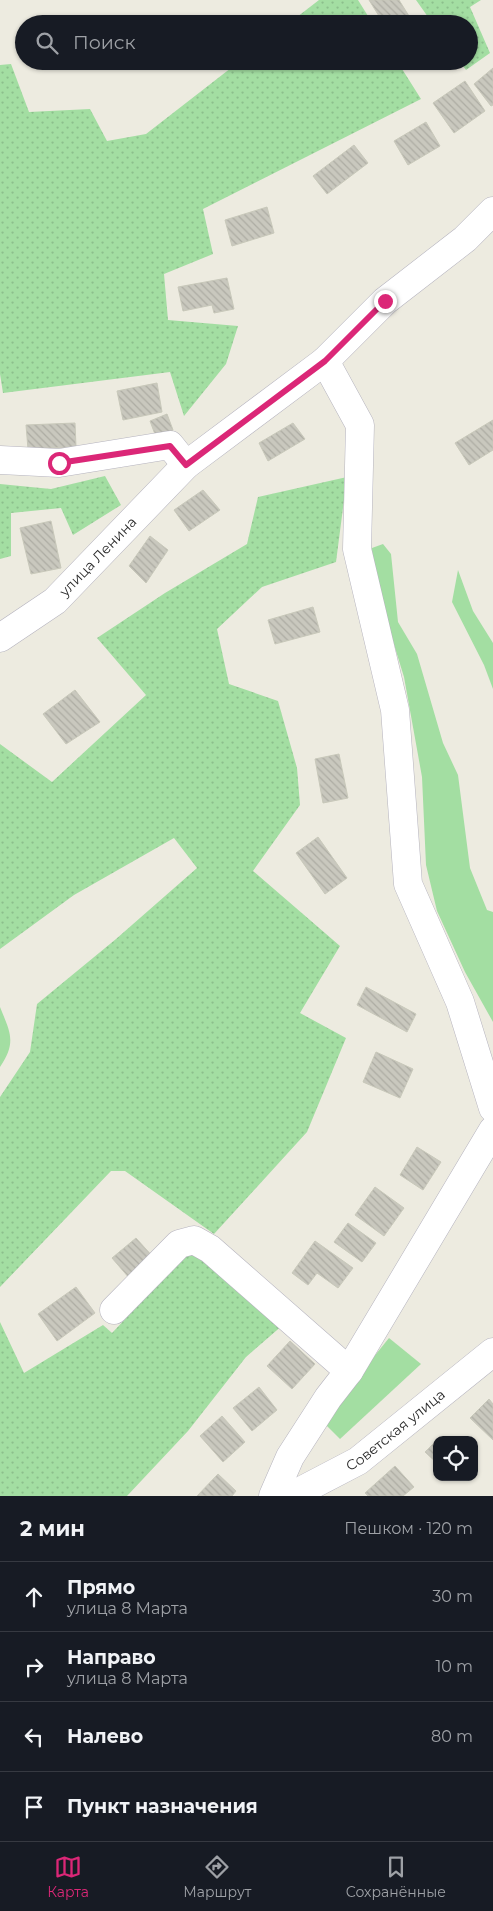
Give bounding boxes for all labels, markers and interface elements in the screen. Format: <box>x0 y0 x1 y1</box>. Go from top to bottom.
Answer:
search box <box>15 15 478 70</box>
icon: search <box>33 29 61 57</box>
text: Поиск <box>73 31 136 54</box>
route end <box>374 290 397 313</box>
route start <box>48 452 71 475</box>
street label: улица Ленина <box>55 513 140 601</box>
street label: Советская улица <box>343 1385 449 1475</box>
map controls <box>433 1436 478 1481</box>
button: locate <box>433 1436 478 1481</box>
text: 2 мин <box>20 1516 85 1541</box>
text: Пешком · 120 m <box>344 1519 473 1538</box>
text: Прямо <box>67 1576 135 1599</box>
icon: ahead <box>20 1583 48 1611</box>
text: 30 m <box>432 1587 473 1606</box>
text: улица 8 Марта <box>67 1599 188 1618</box>
text: Направо <box>67 1646 156 1669</box>
icon: right <box>20 1653 48 1681</box>
text: 10 m <box>435 1657 473 1676</box>
text: улица 8 Марта <box>67 1669 188 1688</box>
icon: left <box>20 1723 48 1751</box>
text: Налево <box>67 1725 143 1748</box>
text: 80 m <box>431 1727 473 1746</box>
icon: arrive <box>20 1793 48 1821</box>
text: Пункт назначения <box>67 1795 258 1818</box>
tab: Карта <box>47 1853 89 1901</box>
tab: Маршрут <box>183 1853 251 1901</box>
tab: Сохранённые <box>346 1853 446 1901</box>

